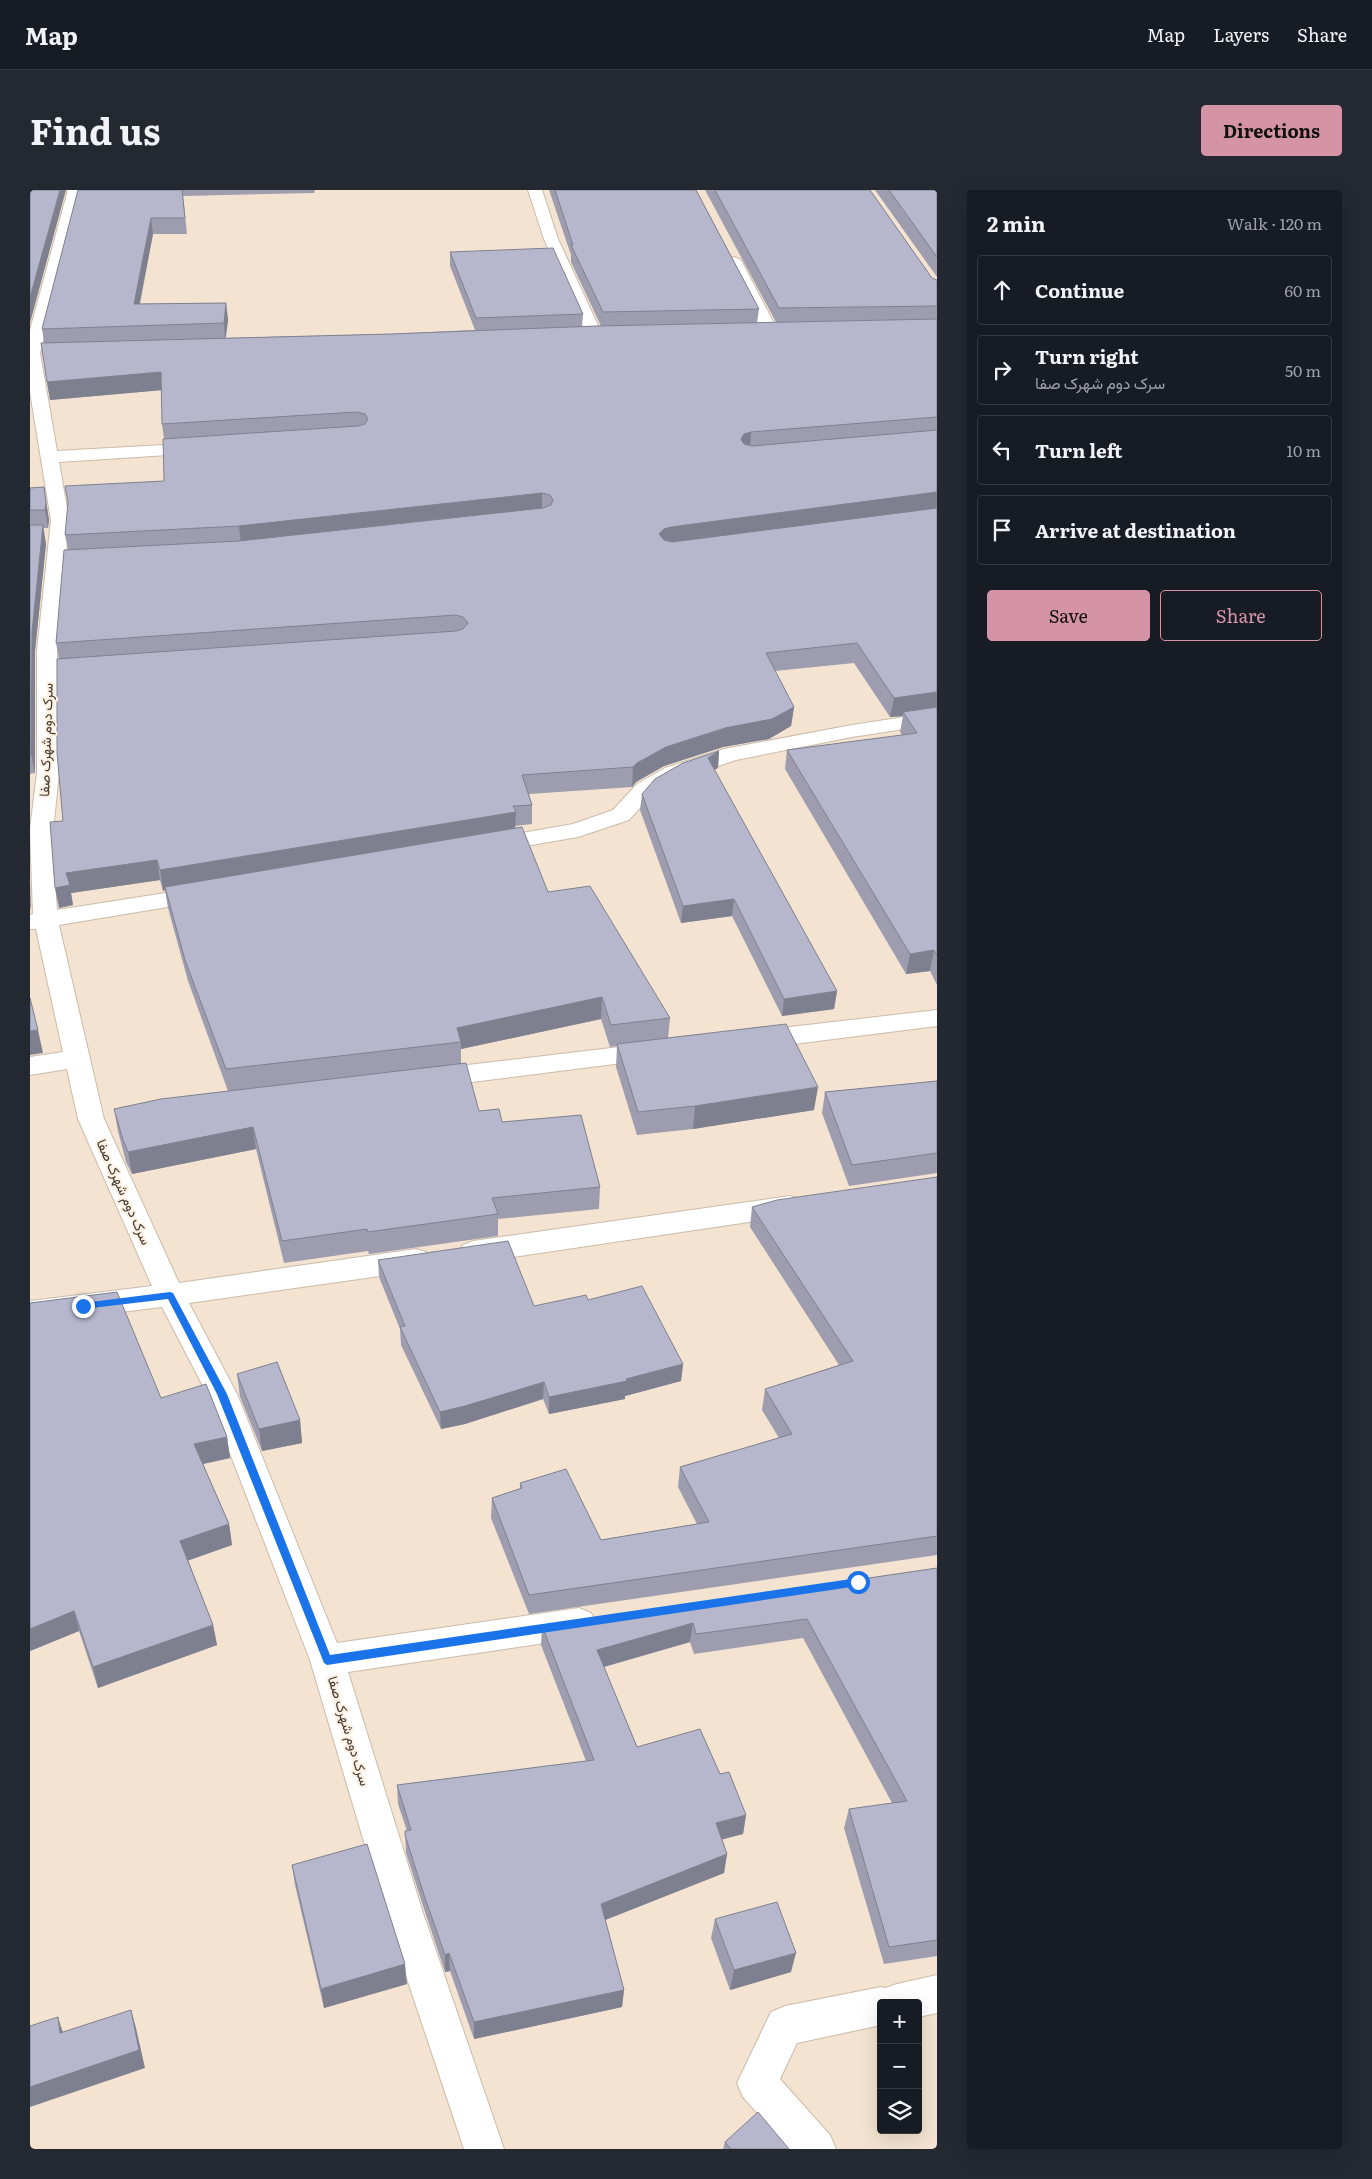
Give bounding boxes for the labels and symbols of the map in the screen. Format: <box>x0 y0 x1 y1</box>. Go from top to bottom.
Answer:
street label: سرک دوم شهرک صفا <box>33 683 57 797</box>
street label: سرک دوم شهرک صفا <box>93 1136 157 1248</box>
route end <box>72 1295 95 1318</box>
route start <box>847 1571 870 1594</box>
street label: سرک دوم شهرک صفا <box>324 1673 376 1788</box>

